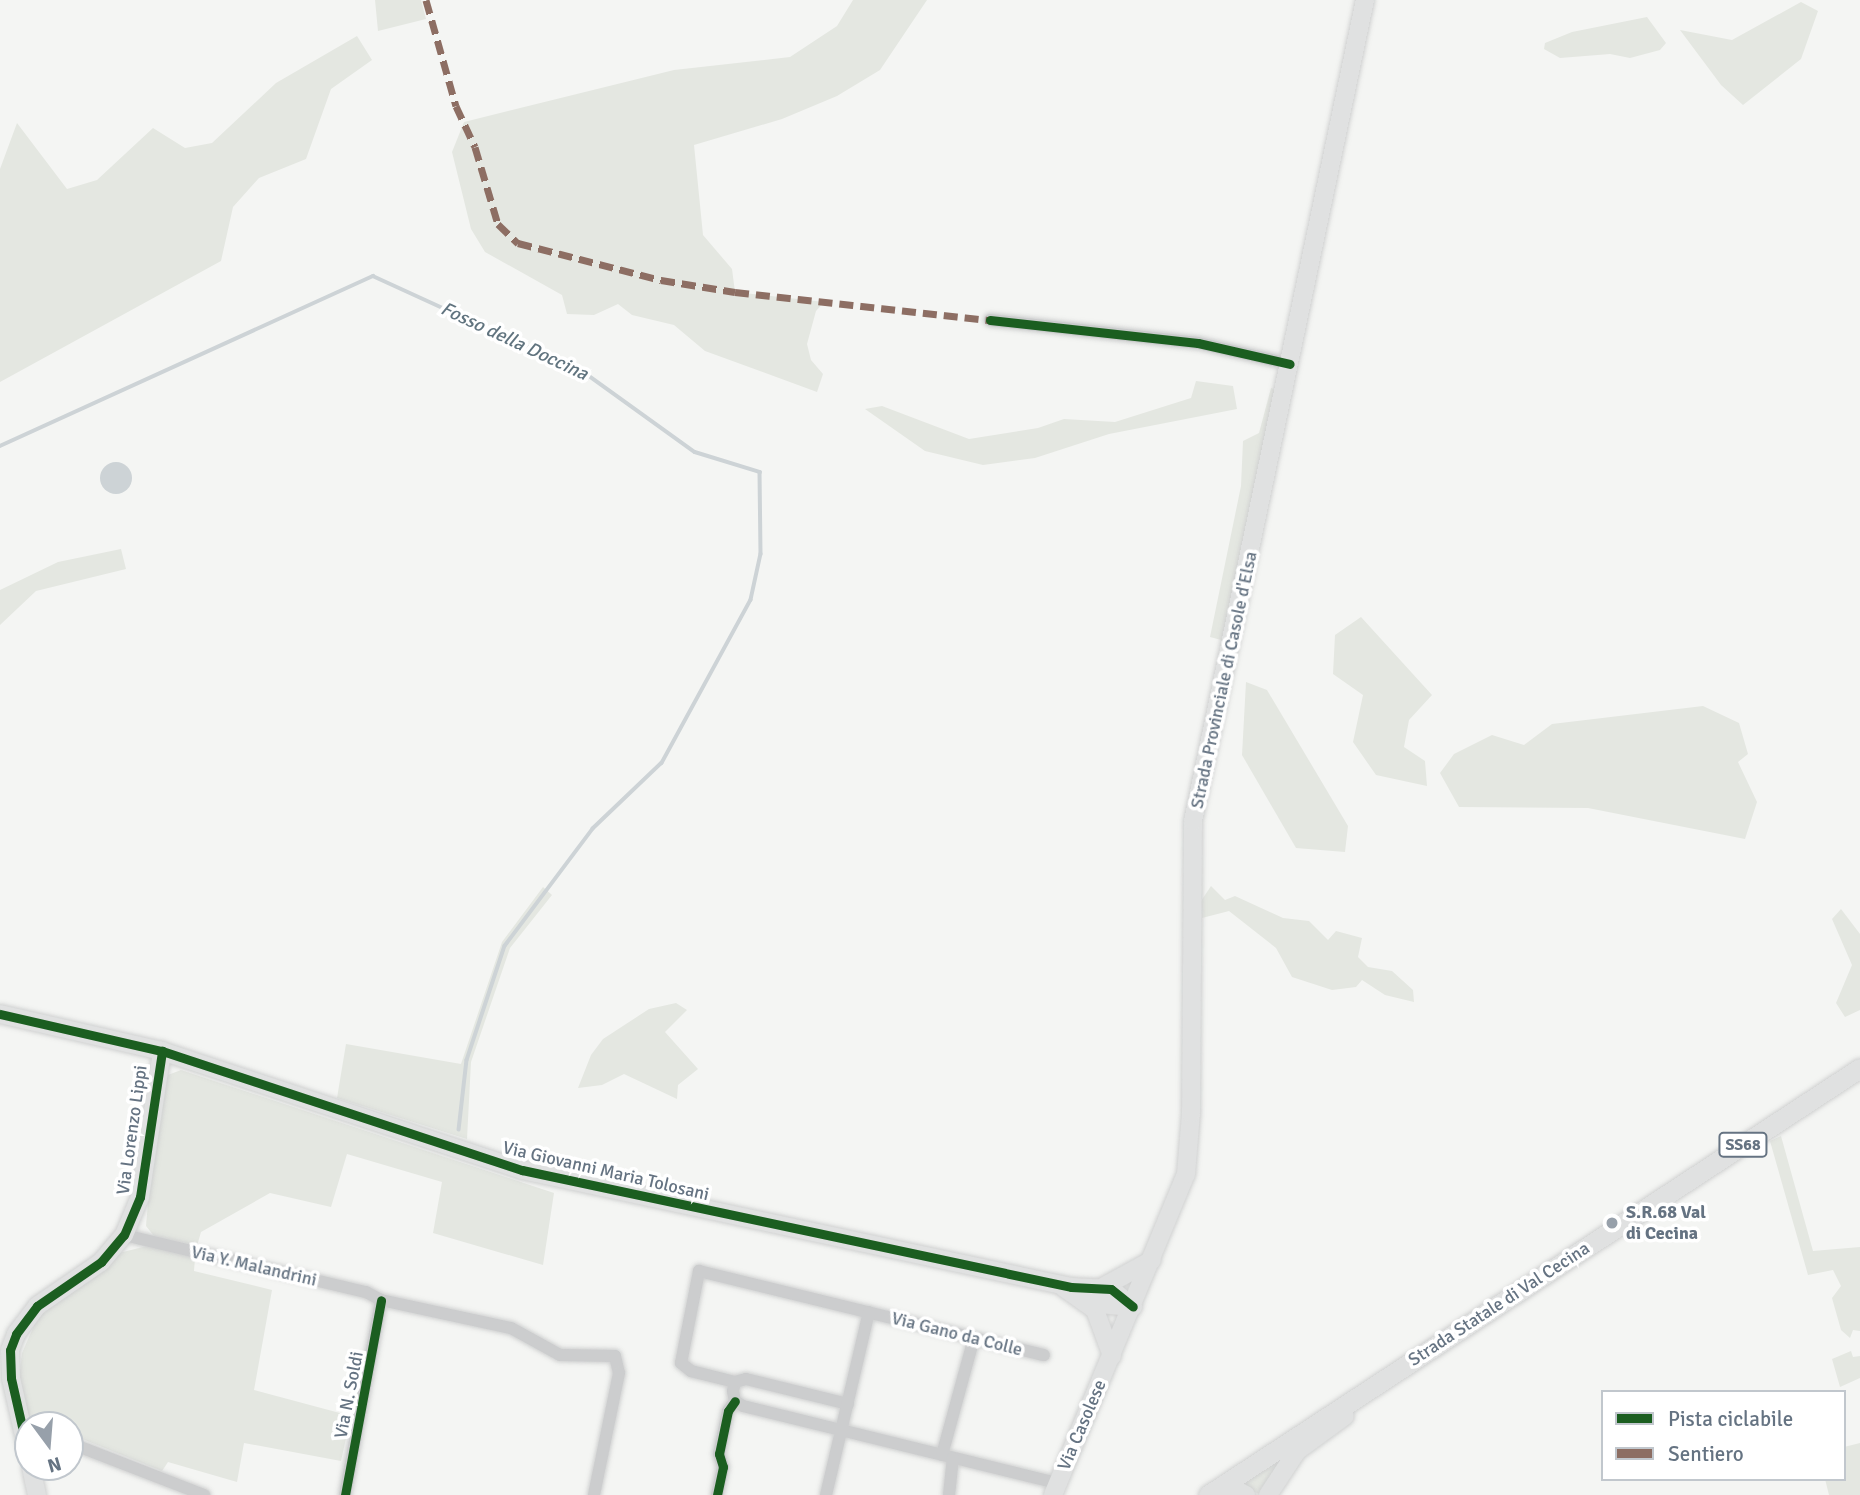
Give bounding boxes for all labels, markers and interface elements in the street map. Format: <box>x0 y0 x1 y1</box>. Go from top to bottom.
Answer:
water label: Fosso della Doccina <box>437 298 591 386</box>
street label: Strada Provinciale di Casole d'Elsa <box>1186 549 1262 811</box>
street label: Via Lorenzo Lippi <box>112 1064 152 1196</box>
road number: SS68 <box>1717 1133 1769 1158</box>
street label: Via Giovanni Maria Tolosani <box>501 1137 711 1205</box>
place label: S.R.68 Val di Cecina <box>1626 1202 1706 1244</box>
marker: S.R.68 Val di Cecina <box>1604 1215 1620 1231</box>
street label: Strada Statale di Val Cecina <box>1404 1237 1594 1371</box>
street label: Via Y. Malandrini <box>189 1241 319 1291</box>
street label: Via Gano da Colle <box>889 1307 1025 1361</box>
street label: Via N. Soldi <box>330 1350 368 1440</box>
street label: Via Casolese <box>1053 1376 1111 1474</box>
legend <box>1601 1390 1846 1481</box>
text: Pista ciclabile <box>1668 1406 1793 1432</box>
north arrow <box>14 1411 84 1481</box>
text: Sentiero <box>1668 1441 1744 1467</box>
text: N <box>45 1451 64 1478</box>

